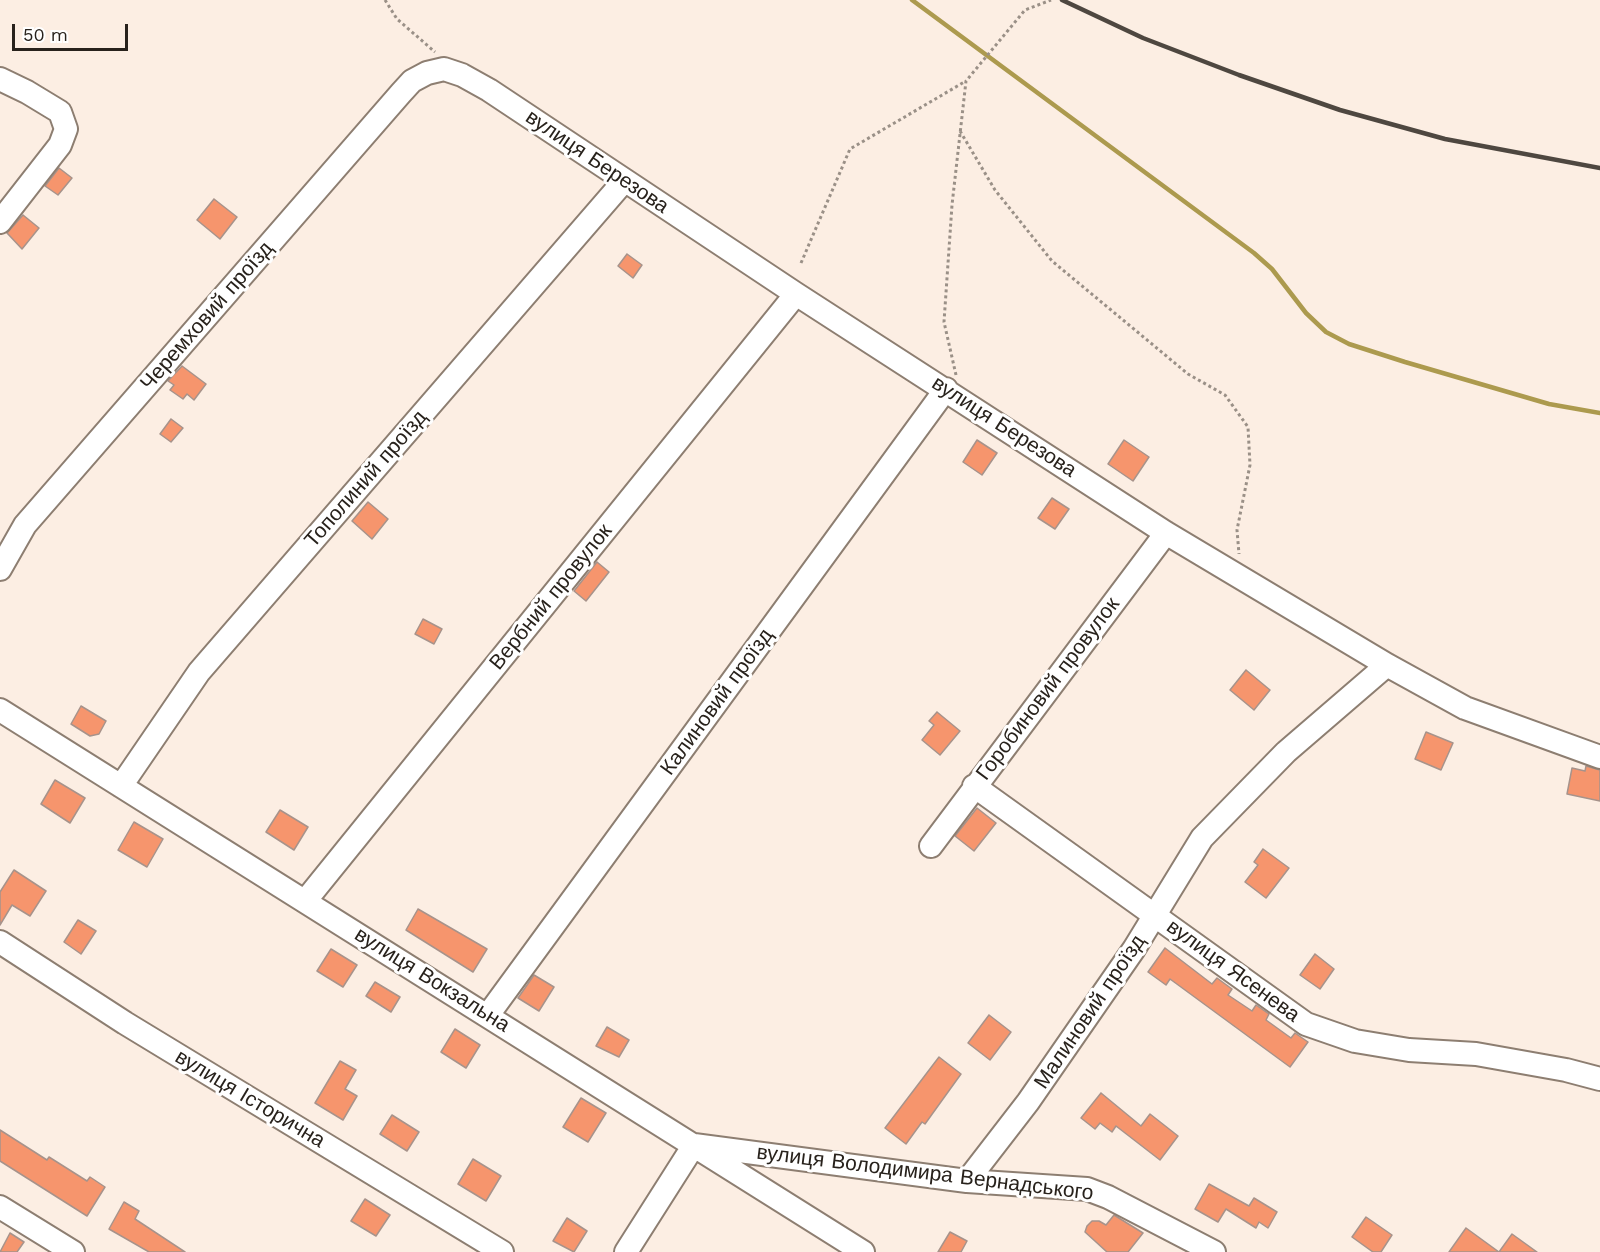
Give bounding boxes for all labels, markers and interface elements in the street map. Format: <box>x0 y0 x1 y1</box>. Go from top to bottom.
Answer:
scale bar <box>15 12 130 50</box>
text: 50 m <box>23 24 68 45</box>
street label: вулиця Березова <box>521 105 673 219</box>
street label: Черемховий проїзд <box>135 236 279 396</box>
street label: вулиця Березова <box>927 371 1081 483</box>
street label: Тополиний проїзд <box>300 405 432 553</box>
street label: Вербний провулок <box>484 519 618 675</box>
street label: Горобиновий провулок <box>971 593 1125 785</box>
street label: Калиновий проїзд <box>655 624 779 780</box>
street label: вулиця Ясенева <box>1161 914 1305 1028</box>
street label: вулиця Вокзальна <box>350 922 514 1038</box>
street label: Малиновий проїзд <box>1029 930 1151 1094</box>
street label: вулиця Історична <box>171 1044 329 1154</box>
street label: вулиця Володимира Вернадського <box>755 1140 1095 1206</box>

